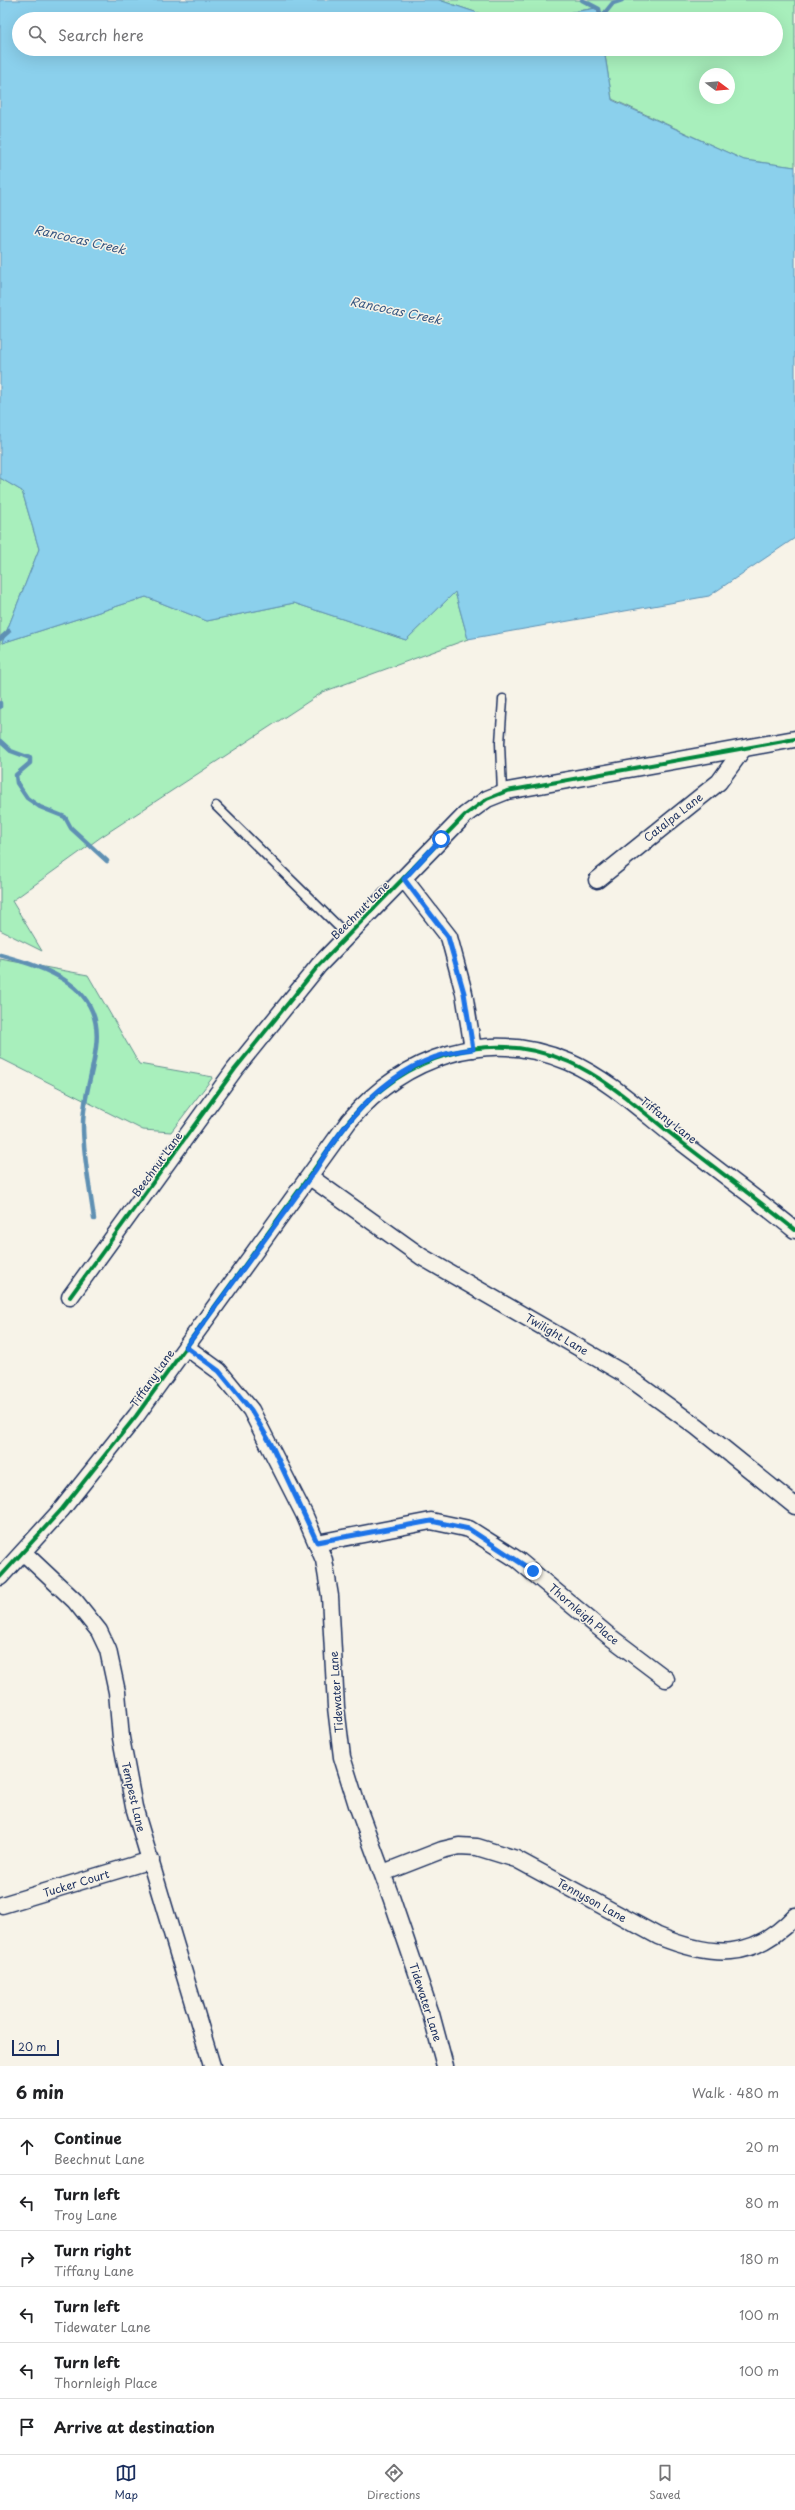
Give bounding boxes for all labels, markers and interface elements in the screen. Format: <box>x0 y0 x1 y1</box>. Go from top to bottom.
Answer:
search box <box>12 12 783 56</box>
icon: search <box>26 23 48 45</box>
text: Search here <box>58 23 144 46</box>
north arrow <box>699 68 735 104</box>
water label: Rancocas Creek <box>33 220 128 258</box>
water label: Rancocas Creek <box>349 292 444 329</box>
street label: Catalpa Lane <box>640 788 706 846</box>
route start <box>432 830 450 848</box>
street label: Beechnut Lane <box>327 877 393 943</box>
street label: Tiffany Lane <box>637 1092 701 1148</box>
street label: Beechnut Lane <box>128 1128 186 1200</box>
street label: Twilight Lane <box>522 1309 592 1359</box>
street label: Tiffany Lane <box>126 1345 178 1411</box>
route end <box>524 1562 542 1580</box>
street label: Thornleigh Place <box>545 1579 623 1649</box>
street label: Tidewater Lane <box>325 1651 347 1733</box>
street label: Tempest Lane <box>118 1760 150 1834</box>
street label: Tucker Court <box>41 1865 112 1901</box>
street label: Tennyson Lane <box>554 1874 630 1926</box>
street label: Tidewater Lane <box>405 1960 447 2044</box>
scale bar <box>12 2038 59 2057</box>
text: 20 m <box>18 2038 46 2055</box>
text: 6 min <box>16 2079 64 2105</box>
text: Walk · 480 m <box>692 2083 779 2102</box>
text: Continue <box>54 2126 122 2149</box>
icon: ahead <box>16 2136 38 2158</box>
text: 20 m <box>745 2137 779 2156</box>
text: Beechnut Lane <box>54 2149 145 2168</box>
text: Turn left <box>54 2182 120 2205</box>
icon: left <box>16 2192 38 2214</box>
text: 80 m <box>745 2193 779 2212</box>
text: Troy Lane <box>54 2205 117 2224</box>
text: Turn right <box>54 2238 131 2261</box>
icon: right <box>16 2248 38 2270</box>
text: 180 m <box>740 2249 779 2268</box>
text: Tiffany Lane <box>54 2261 134 2280</box>
text: Turn left <box>54 2294 120 2317</box>
icon: left <box>16 2304 38 2326</box>
text: 100 m <box>739 2305 779 2324</box>
text: Tidewater Lane <box>54 2317 151 2336</box>
text: Turn left <box>54 2350 120 2373</box>
icon: left <box>16 2360 38 2382</box>
text: 100 m <box>739 2361 779 2380</box>
text: Thornleigh Place <box>54 2373 157 2392</box>
text: Arrive at destination <box>54 2415 215 2438</box>
icon: arrive <box>16 2416 38 2438</box>
tab: Map <box>114 2462 138 2503</box>
tab: Directions <box>367 2462 420 2503</box>
tab: Saved <box>649 2462 681 2503</box>

